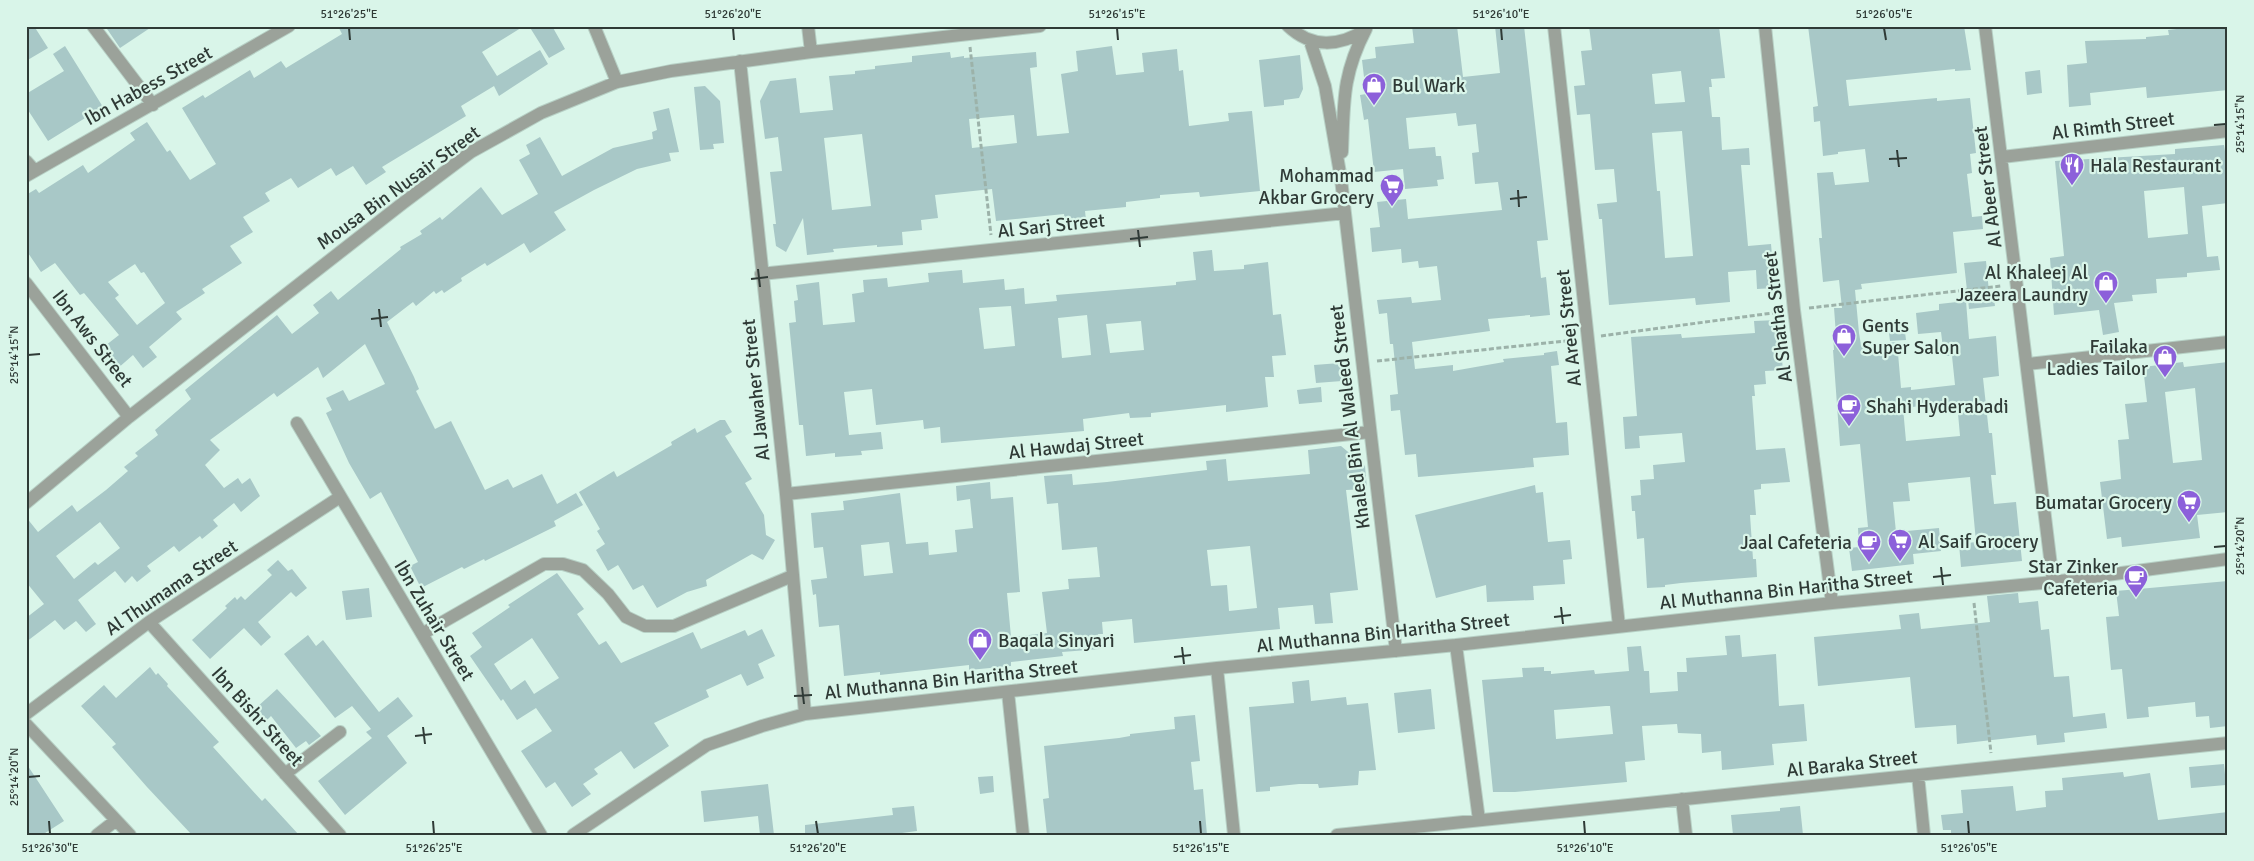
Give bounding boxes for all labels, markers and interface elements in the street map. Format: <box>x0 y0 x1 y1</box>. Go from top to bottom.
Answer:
text: 51°26'25"E <box>320 7 378 22</box>
text: 51°26'20"E <box>704 7 762 22</box>
text: 51°26'15"E <box>1088 7 1146 22</box>
text: 51°26'10"E <box>1472 7 1530 22</box>
text: 51°26'05"E <box>1855 7 1913 22</box>
street label: Ibn Habess Street <box>80 41 217 131</box>
shop icon: Bul Wark <box>1361 72 1387 106</box>
place label: Bul Wark <box>1392 74 1466 98</box>
text: 25°14'15"N <box>2233 95 2248 153</box>
street label: Al Rimth Street <box>2050 107 2176 145</box>
street label: Mousa Bin Nusair Street <box>312 120 485 255</box>
street label: Al Abeer Street <box>1969 124 2007 249</box>
restaurant icon: Hala Restaurant <box>2059 152 2085 186</box>
place label: Hala Restaurant <box>2090 154 2221 178</box>
place label: Mohammad Akbar Grocery <box>1259 164 1374 210</box>
supermarket icon: Mohammad Akbar Grocery <box>1379 173 1405 207</box>
street label: Al Sarj Street <box>996 208 1106 244</box>
street label: Al Shatha Street <box>1758 250 1798 384</box>
place label: Al Khaleej Al Jazeera Laundry <box>1956 261 2088 307</box>
street label: Al Areej Street <box>1551 268 1587 388</box>
shop icon: Al Khaleej Al Jazeera Laundry <box>2093 270 2119 304</box>
street label: Ibn Aws Street <box>47 285 138 392</box>
street label: Khaled Bin Al Waleed Street <box>1324 303 1376 531</box>
place label: Gents Super Salon <box>1862 314 1960 360</box>
street label: Al Jawaher Street <box>737 318 775 462</box>
shop icon: Gents Super Salon <box>1831 323 1857 357</box>
text: 25°14'15"N <box>7 326 22 384</box>
place label: Failaka Ladies Tailor <box>2047 335 2148 381</box>
shop icon: Failaka Ladies Tailor <box>2152 344 2178 378</box>
cafe icon: Shahi Hyderabadi <box>1836 393 1862 427</box>
place label: Shahi Hyderabadi <box>1866 395 2009 419</box>
street label: Al Hawdaj Street <box>1007 427 1145 465</box>
supermarket icon: Bumatar Grocery <box>2176 489 2202 523</box>
place label: Bumatar Grocery <box>2035 491 2172 515</box>
text: 25°14'20"N <box>2233 517 2248 575</box>
supermarket icon: Al Saif Grocery <box>1887 528 1913 562</box>
cafe icon: Jaal Cafeteria <box>1856 529 1882 563</box>
place label: Al Saif Grocery <box>1918 530 2039 554</box>
place label: Jaal Cafeteria <box>1740 531 1852 555</box>
street label: Al Thumama Street <box>101 534 243 641</box>
place label: Star Zinker Cafeteria <box>2028 555 2118 601</box>
street label: Ibn Zuhair Street <box>389 556 480 686</box>
cafe icon: Star Zinker Cafeteria <box>2123 564 2149 598</box>
street label: Al Muthanna Bin Haritha Street <box>1658 565 1914 615</box>
street label: Al Muthanna Bin Haritha Street <box>1255 608 1511 658</box>
shop icon: Baqala Sinyari <box>967 627 993 661</box>
place label: Baqala Sinyari <box>998 629 1115 653</box>
street label: Al Muthanna Bin Haritha Street <box>823 655 1079 705</box>
street label: Ibn Bishr Street <box>206 662 309 772</box>
street label: Al Baraka Street <box>1785 745 1919 783</box>
text: 25°14'20"N <box>7 748 22 806</box>
text: 51°26'30"E <box>21 841 79 856</box>
text: 51°26'25"E <box>405 841 463 856</box>
text: 51°26'20"E <box>789 841 847 856</box>
text: 51°26'15"E <box>1172 841 1230 856</box>
text: 51°26'10"E <box>1556 841 1614 856</box>
text: 51°26'05"E <box>1940 841 1998 856</box>

